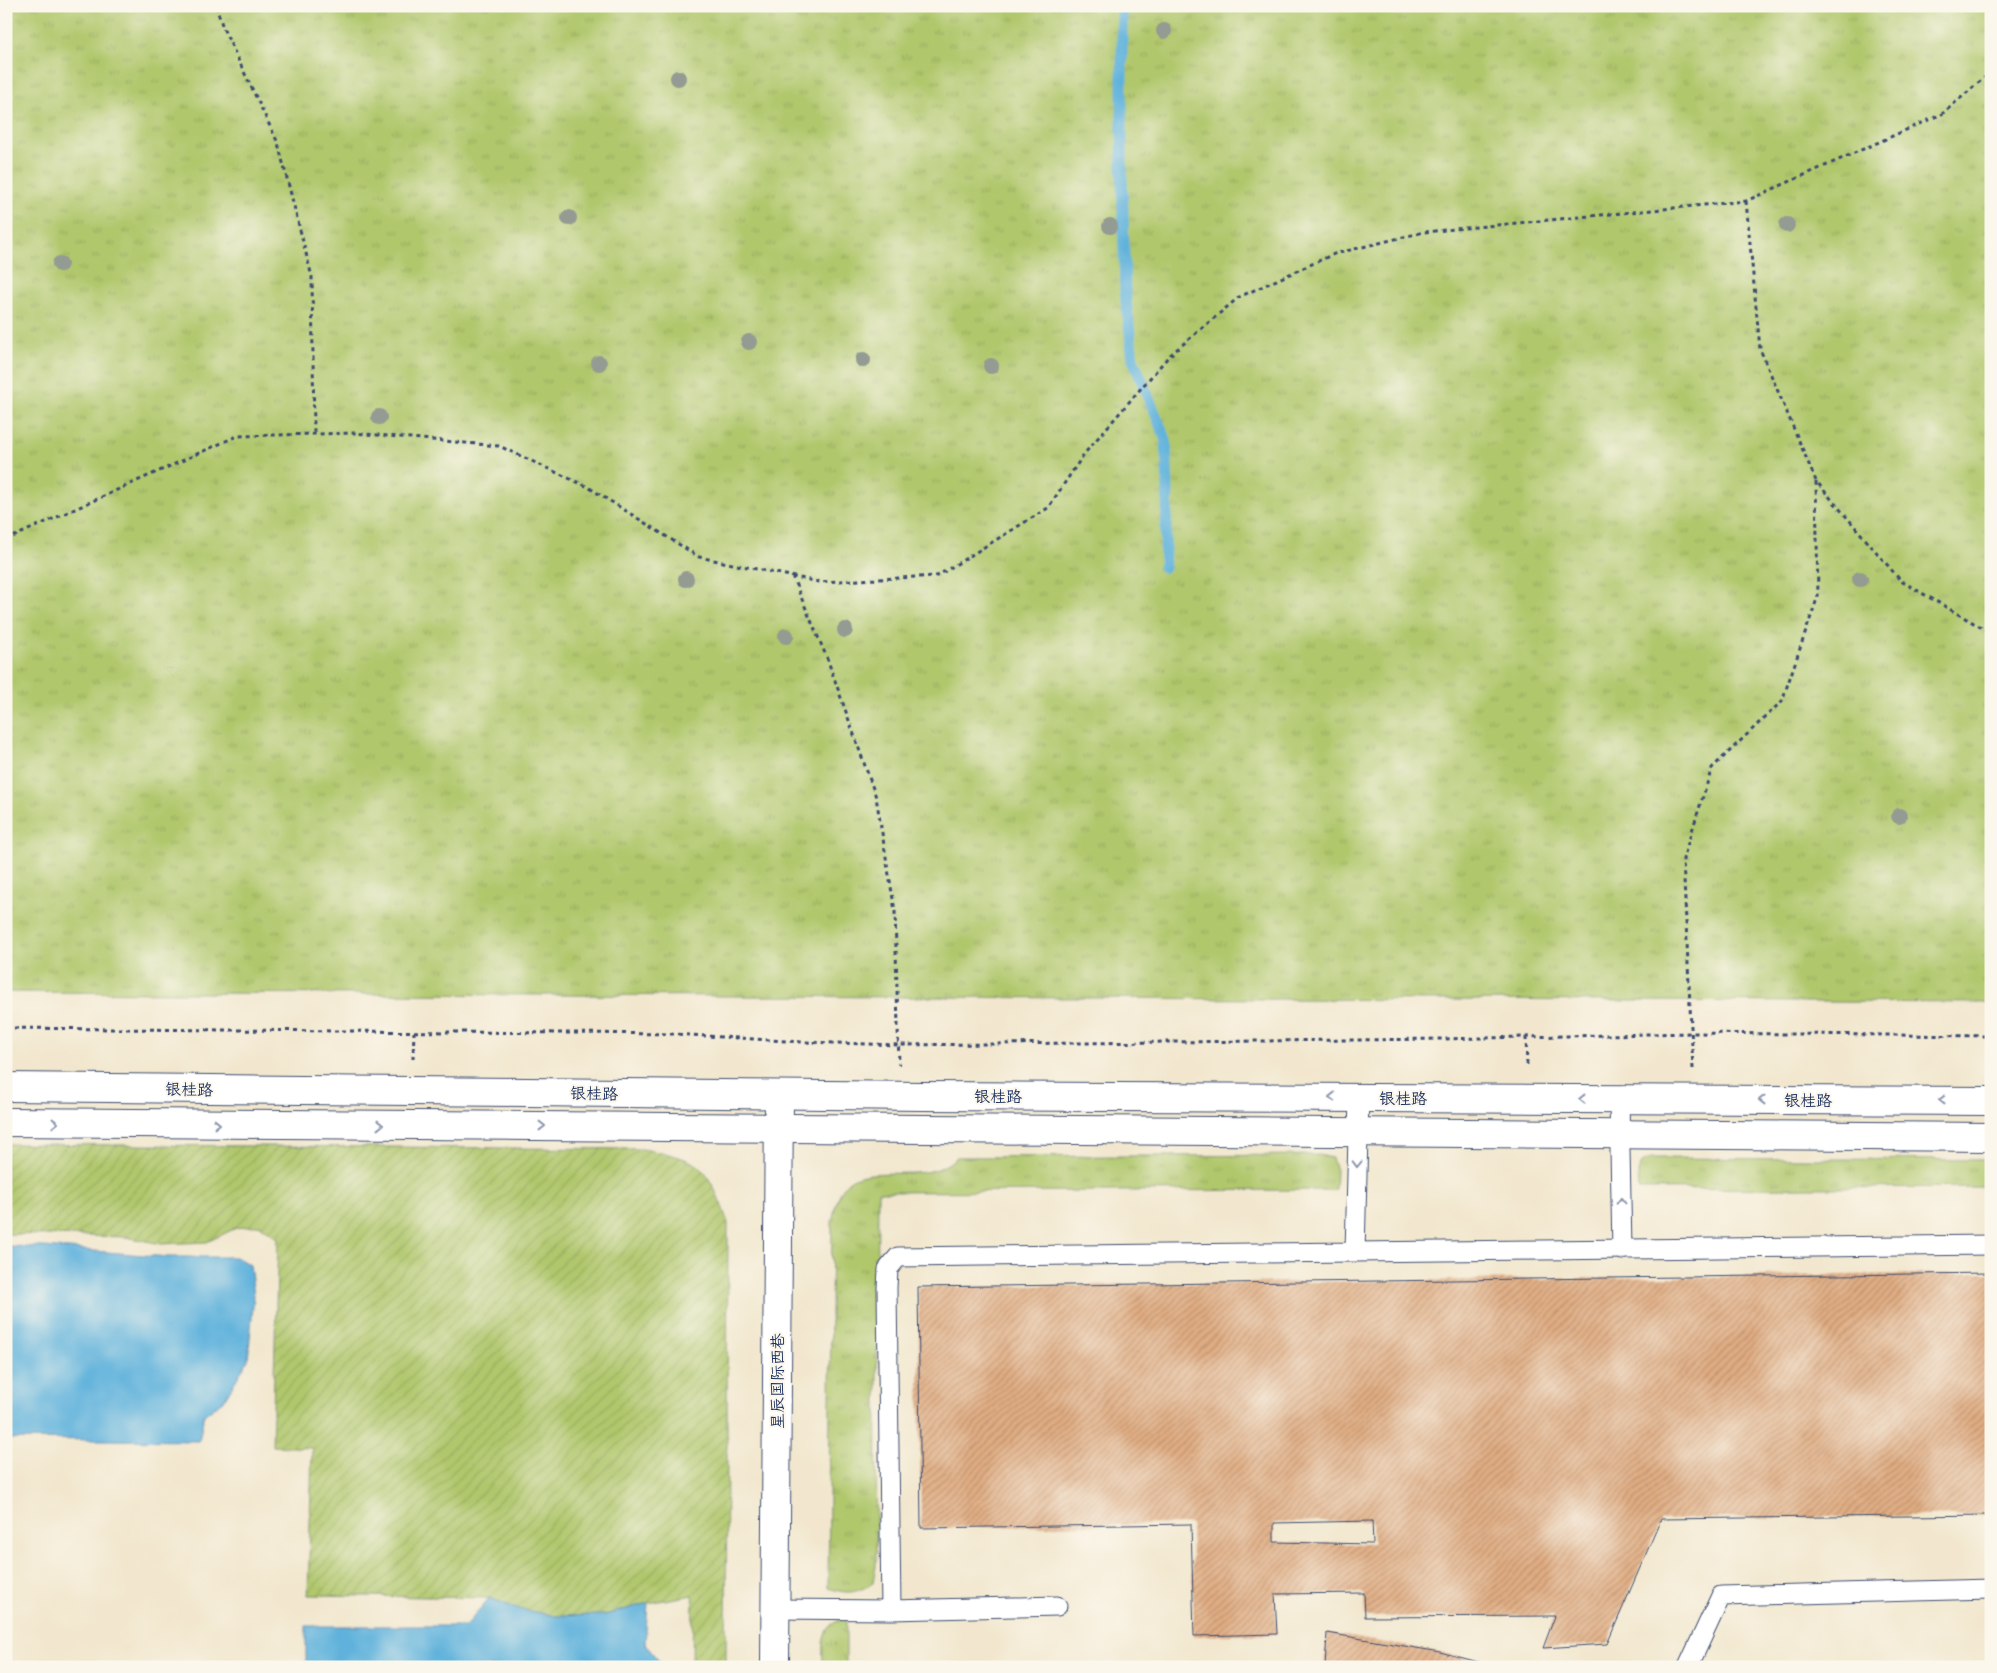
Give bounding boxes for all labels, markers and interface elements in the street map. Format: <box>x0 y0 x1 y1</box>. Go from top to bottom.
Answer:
street label: 银桂路 <box>165 1080 213 1099</box>
street label: 银桂路 <box>570 1084 618 1103</box>
street label: 银桂路 <box>974 1087 1022 1106</box>
street label: 银桂路 <box>1379 1089 1427 1108</box>
street label: 银桂路 <box>1784 1091 1832 1110</box>
one-way arrow <box>1328 1092 1336 1102</box>
one-way arrow <box>1578 1094 1586 1104</box>
one-way arrow <box>1758 1095 1766 1105</box>
one-way arrow <box>1938 1095 1946 1105</box>
one-way arrow <box>52 1118 59 1128</box>
one-way arrow <box>214 1119 222 1129</box>
one-way arrow <box>376 1120 384 1130</box>
one-way arrow <box>539 1121 547 1131</box>
one-way arrow <box>1352 1160 1362 1168</box>
one-way arrow <box>1616 1197 1627 1205</box>
street label: 星辰国际西巷 <box>768 1333 787 1429</box>

